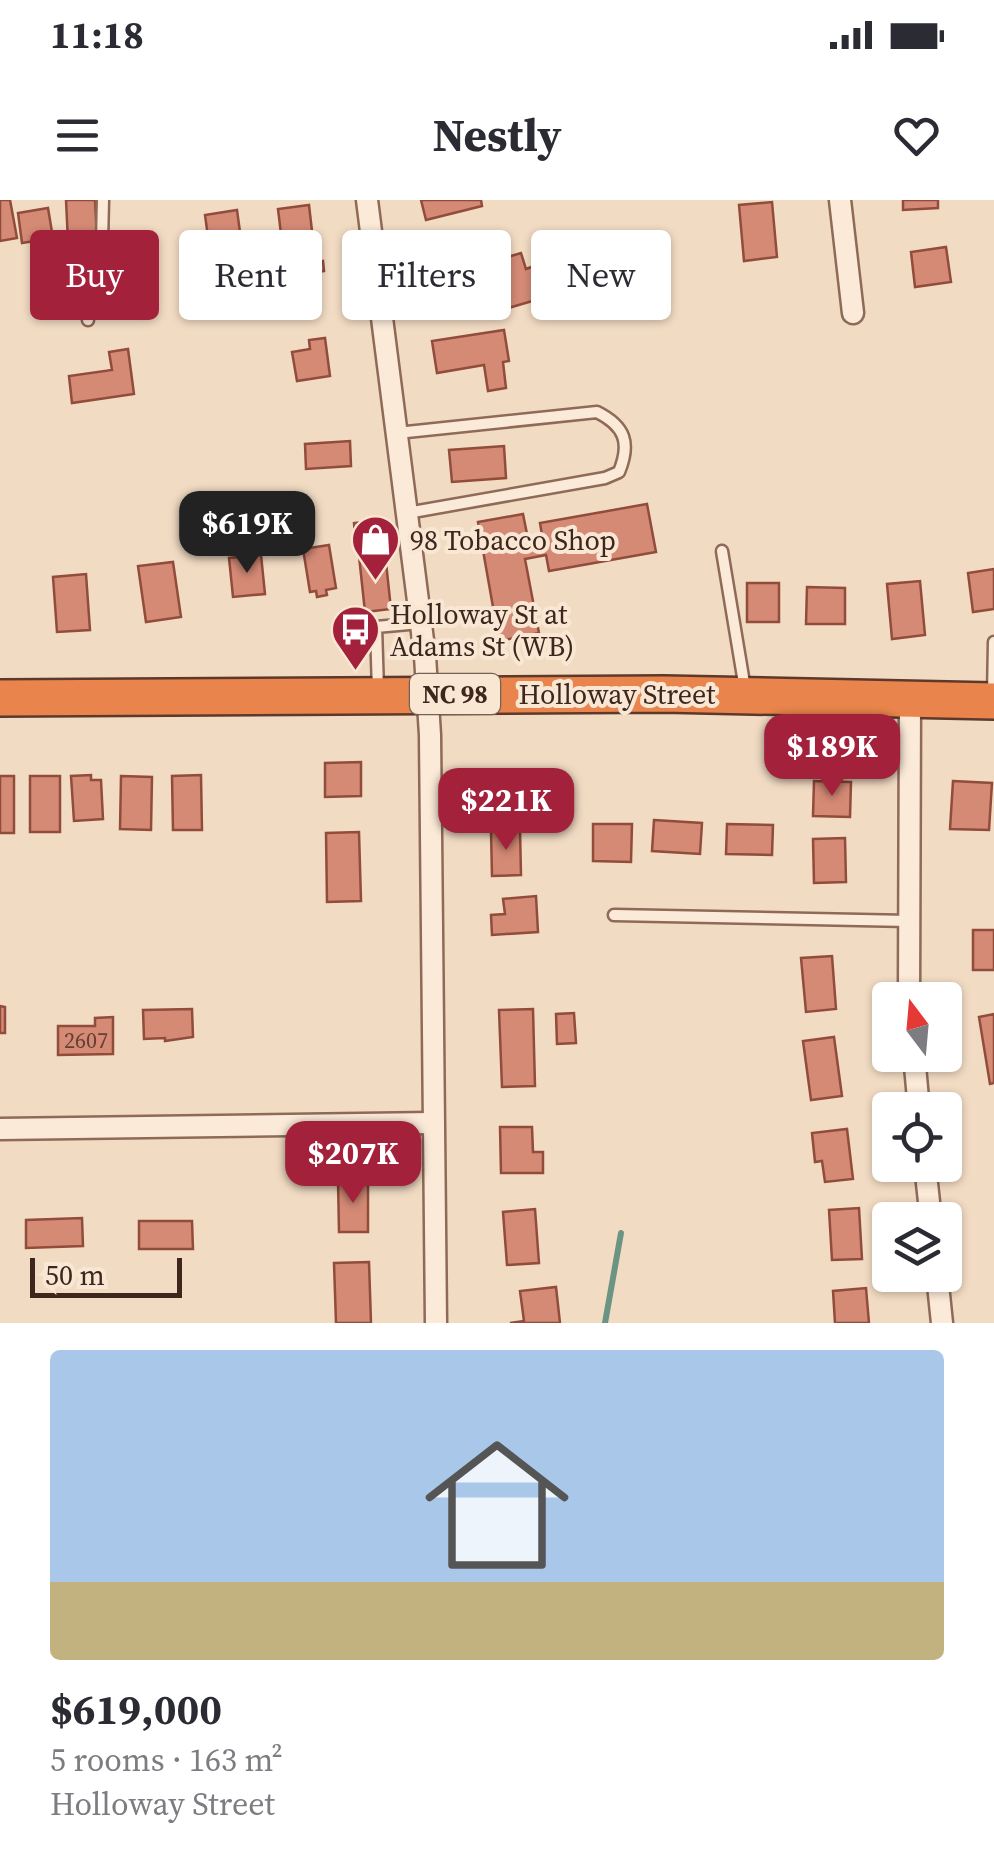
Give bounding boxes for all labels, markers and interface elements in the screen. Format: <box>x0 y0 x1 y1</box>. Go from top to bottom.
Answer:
text: 11:18 <box>50 9 144 61</box>
text: Nestly <box>432 104 562 166</box>
icon: menu <box>50 108 105 163</box>
icon: heart <box>889 108 944 163</box>
chip: Buy <box>30 230 159 320</box>
chip: Rent <box>179 230 322 320</box>
chip: Filters <box>342 230 511 320</box>
chip: New <box>531 230 671 320</box>
pin: $619K <box>177 491 317 576</box>
text: $619K <box>201 501 293 545</box>
shop icon: 98 Tobacco Shop <box>349 514 401 582</box>
place label: 98 Tobacco Shop <box>410 521 616 559</box>
place label: Holloway St at Adams St (WB) <box>390 595 574 665</box>
bus stop icon: Holloway St at Adams St (WB) <box>329 604 381 672</box>
road number: NC 98 <box>410 674 500 714</box>
street label: Holloway Street <box>519 675 716 713</box>
pin: $189K <box>762 714 902 799</box>
text: $189K <box>786 724 878 768</box>
pin: $221K <box>436 768 576 853</box>
text: $221K <box>460 778 552 822</box>
north arrow <box>872 982 962 1072</box>
map controls <box>872 982 962 1292</box>
house number: 2607 <box>64 1025 108 1055</box>
button: locate <box>872 1092 962 1182</box>
pin: $207K <box>283 1121 423 1206</box>
text: $207K <box>307 1131 399 1175</box>
button: layers <box>872 1202 962 1292</box>
scale bar <box>30 1253 182 1298</box>
text: 50 m <box>45 1256 105 1294</box>
icon: home <box>407 1415 587 1595</box>
text: $619,000 <box>50 1680 222 1738</box>
text: 5 rooms · 163 m² <box>50 1738 283 1782</box>
text: Holloway Street <box>50 1782 275 1826</box>

